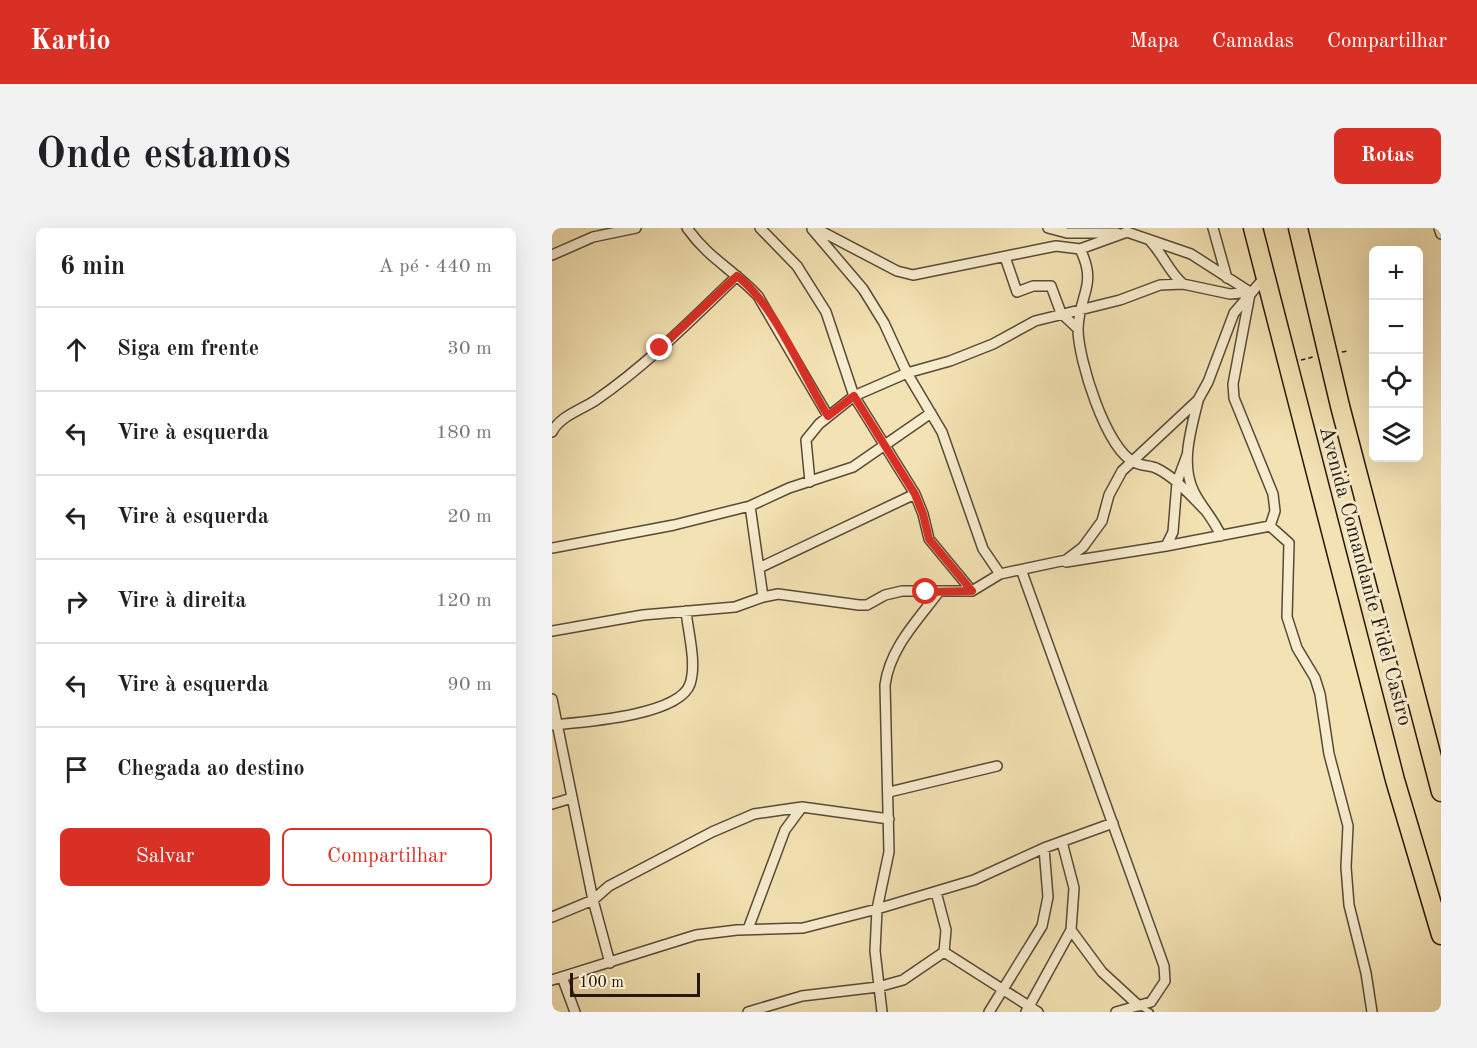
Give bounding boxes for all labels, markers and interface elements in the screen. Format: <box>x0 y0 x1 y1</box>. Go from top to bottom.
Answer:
text: Kartio <box>30 28 111 56</box>
text: Mapa <box>1130 31 1179 52</box>
text: Camadas <box>1212 31 1294 52</box>
text: Compartilhar <box>1327 31 1447 52</box>
button: Rotas <box>1334 128 1441 184</box>
text: Onde estamos <box>36 135 291 177</box>
map controls <box>1369 246 1423 462</box>
button: + <box>1369 246 1423 300</box>
text: 6 min <box>60 254 125 280</box>
text: A pé · 440 m <box>378 257 492 277</box>
button: − <box>1369 300 1423 354</box>
icon: ahead <box>60 333 93 366</box>
route end <box>646 334 672 360</box>
text: Siga em frente <box>117 338 259 360</box>
text: 30 m <box>447 339 492 359</box>
button: locate <box>1369 354 1423 408</box>
button: layers <box>1369 408 1423 462</box>
icon: left <box>60 417 93 450</box>
text: Vire à esquerda <box>117 422 269 444</box>
text: 180 m <box>436 423 492 443</box>
street label: Avenida Comandante Fidel Castro <box>1315 424 1415 728</box>
icon: left <box>60 501 93 534</box>
text: Vire à esquerda <box>117 506 269 528</box>
text: 20 m <box>447 507 492 527</box>
route start <box>912 578 938 604</box>
icon: right <box>60 585 93 618</box>
text: Vire à direita <box>117 590 247 612</box>
text: 120 m <box>436 591 492 611</box>
icon: left <box>60 669 93 702</box>
text: Vire à esquerda <box>117 674 269 696</box>
text: 90 m <box>447 675 492 695</box>
icon: arrive <box>60 753 93 786</box>
text: Chegada ao destino <box>117 758 305 780</box>
button: Salvar <box>60 828 270 886</box>
button: Compartilhar <box>282 828 492 886</box>
scale bar <box>570 970 700 998</box>
text: 100 m <box>579 975 624 991</box>

